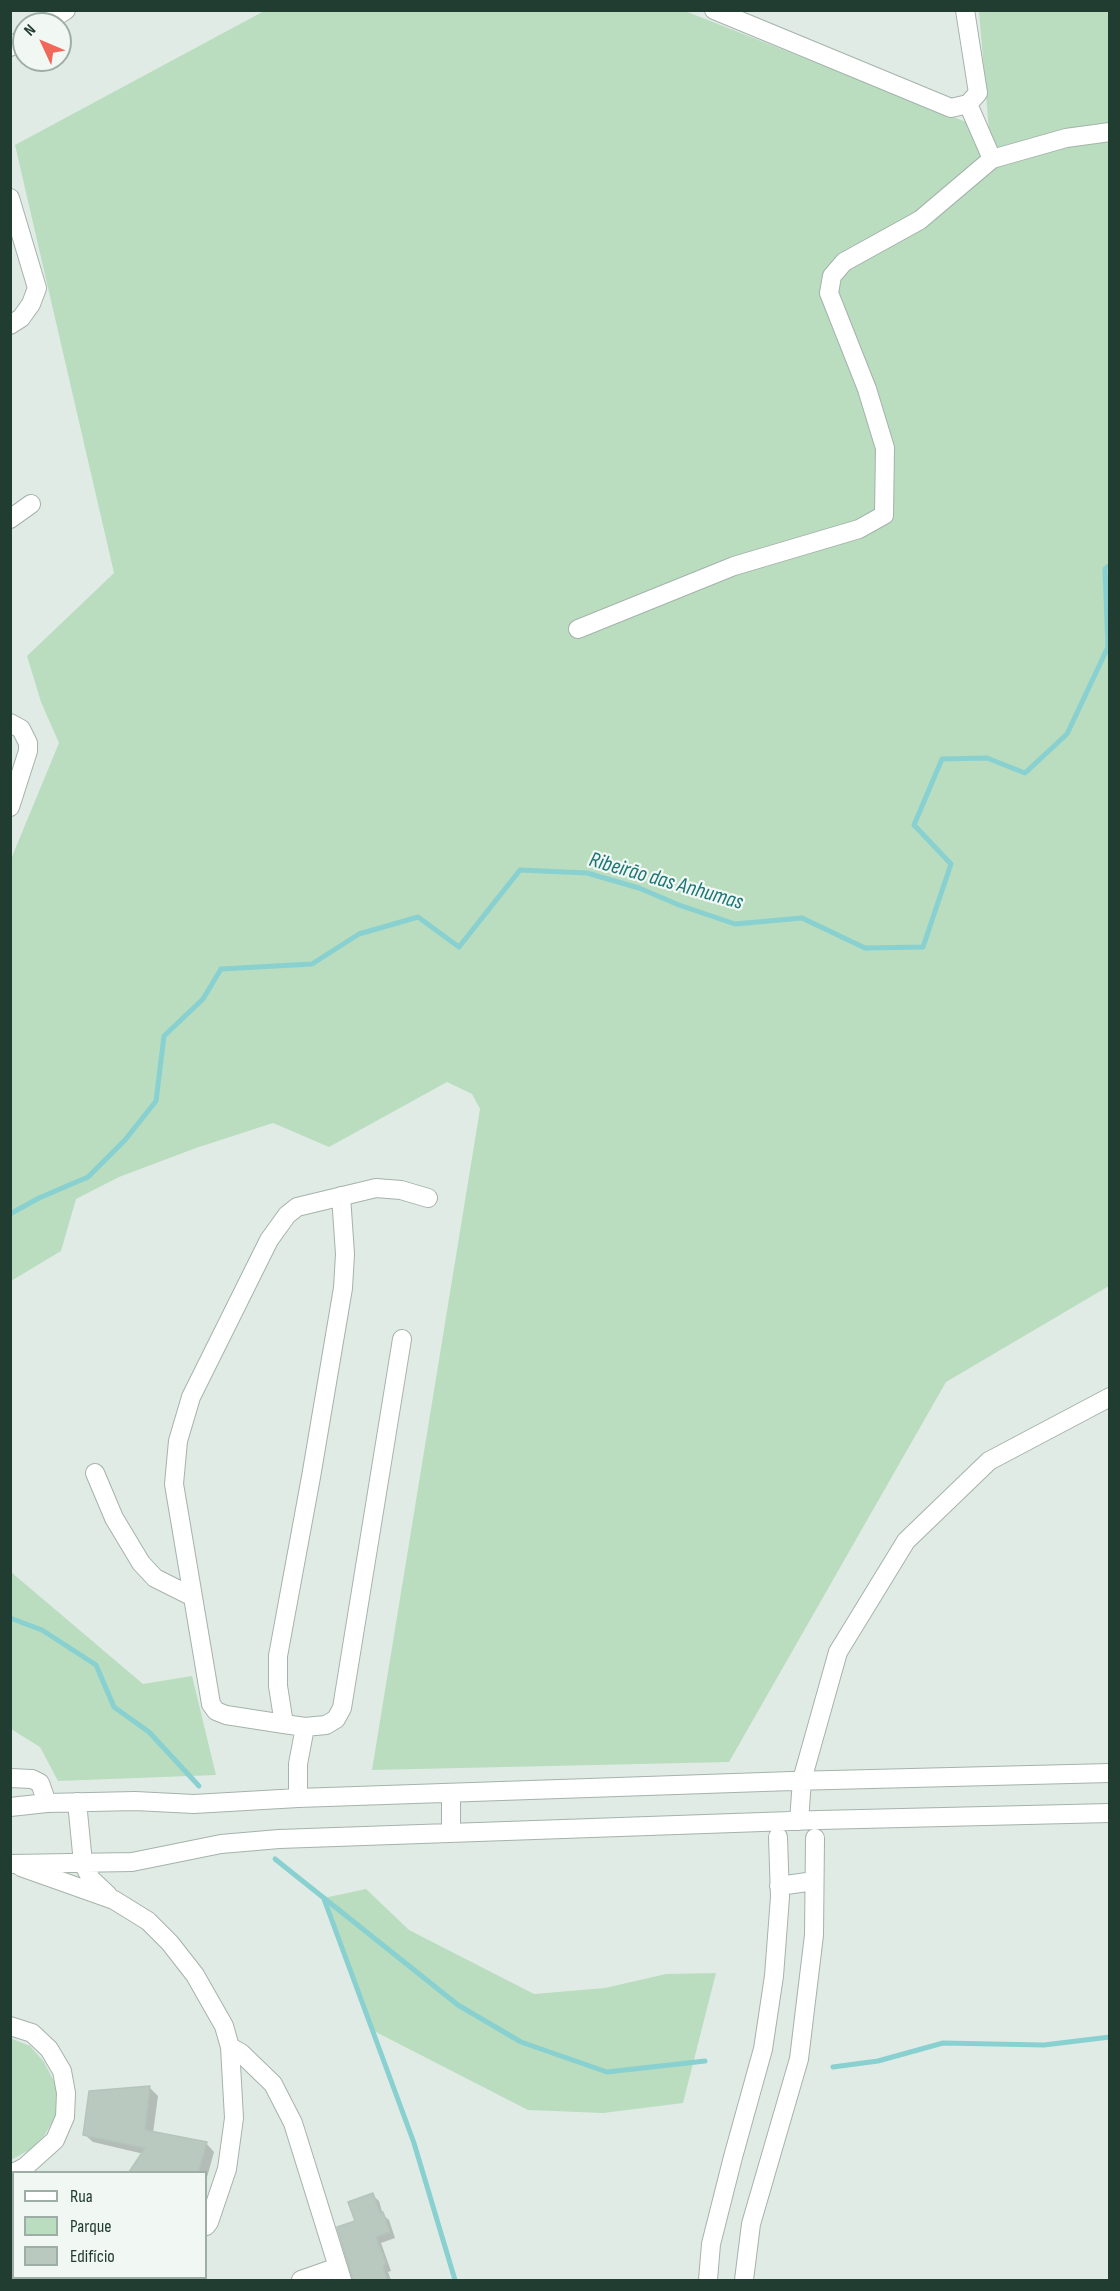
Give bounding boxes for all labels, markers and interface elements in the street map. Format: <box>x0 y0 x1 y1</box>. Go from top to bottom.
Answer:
north arrow <box>12 12 72 72</box>
text: N <box>20 21 40 40</box>
water label: Ribeirão das Anhumas <box>586 847 746 917</box>
legend <box>12 2171 207 2279</box>
text: Rua <box>70 2186 93 2207</box>
text: Parque <box>70 2216 111 2237</box>
text: Edifício <box>70 2246 115 2267</box>

